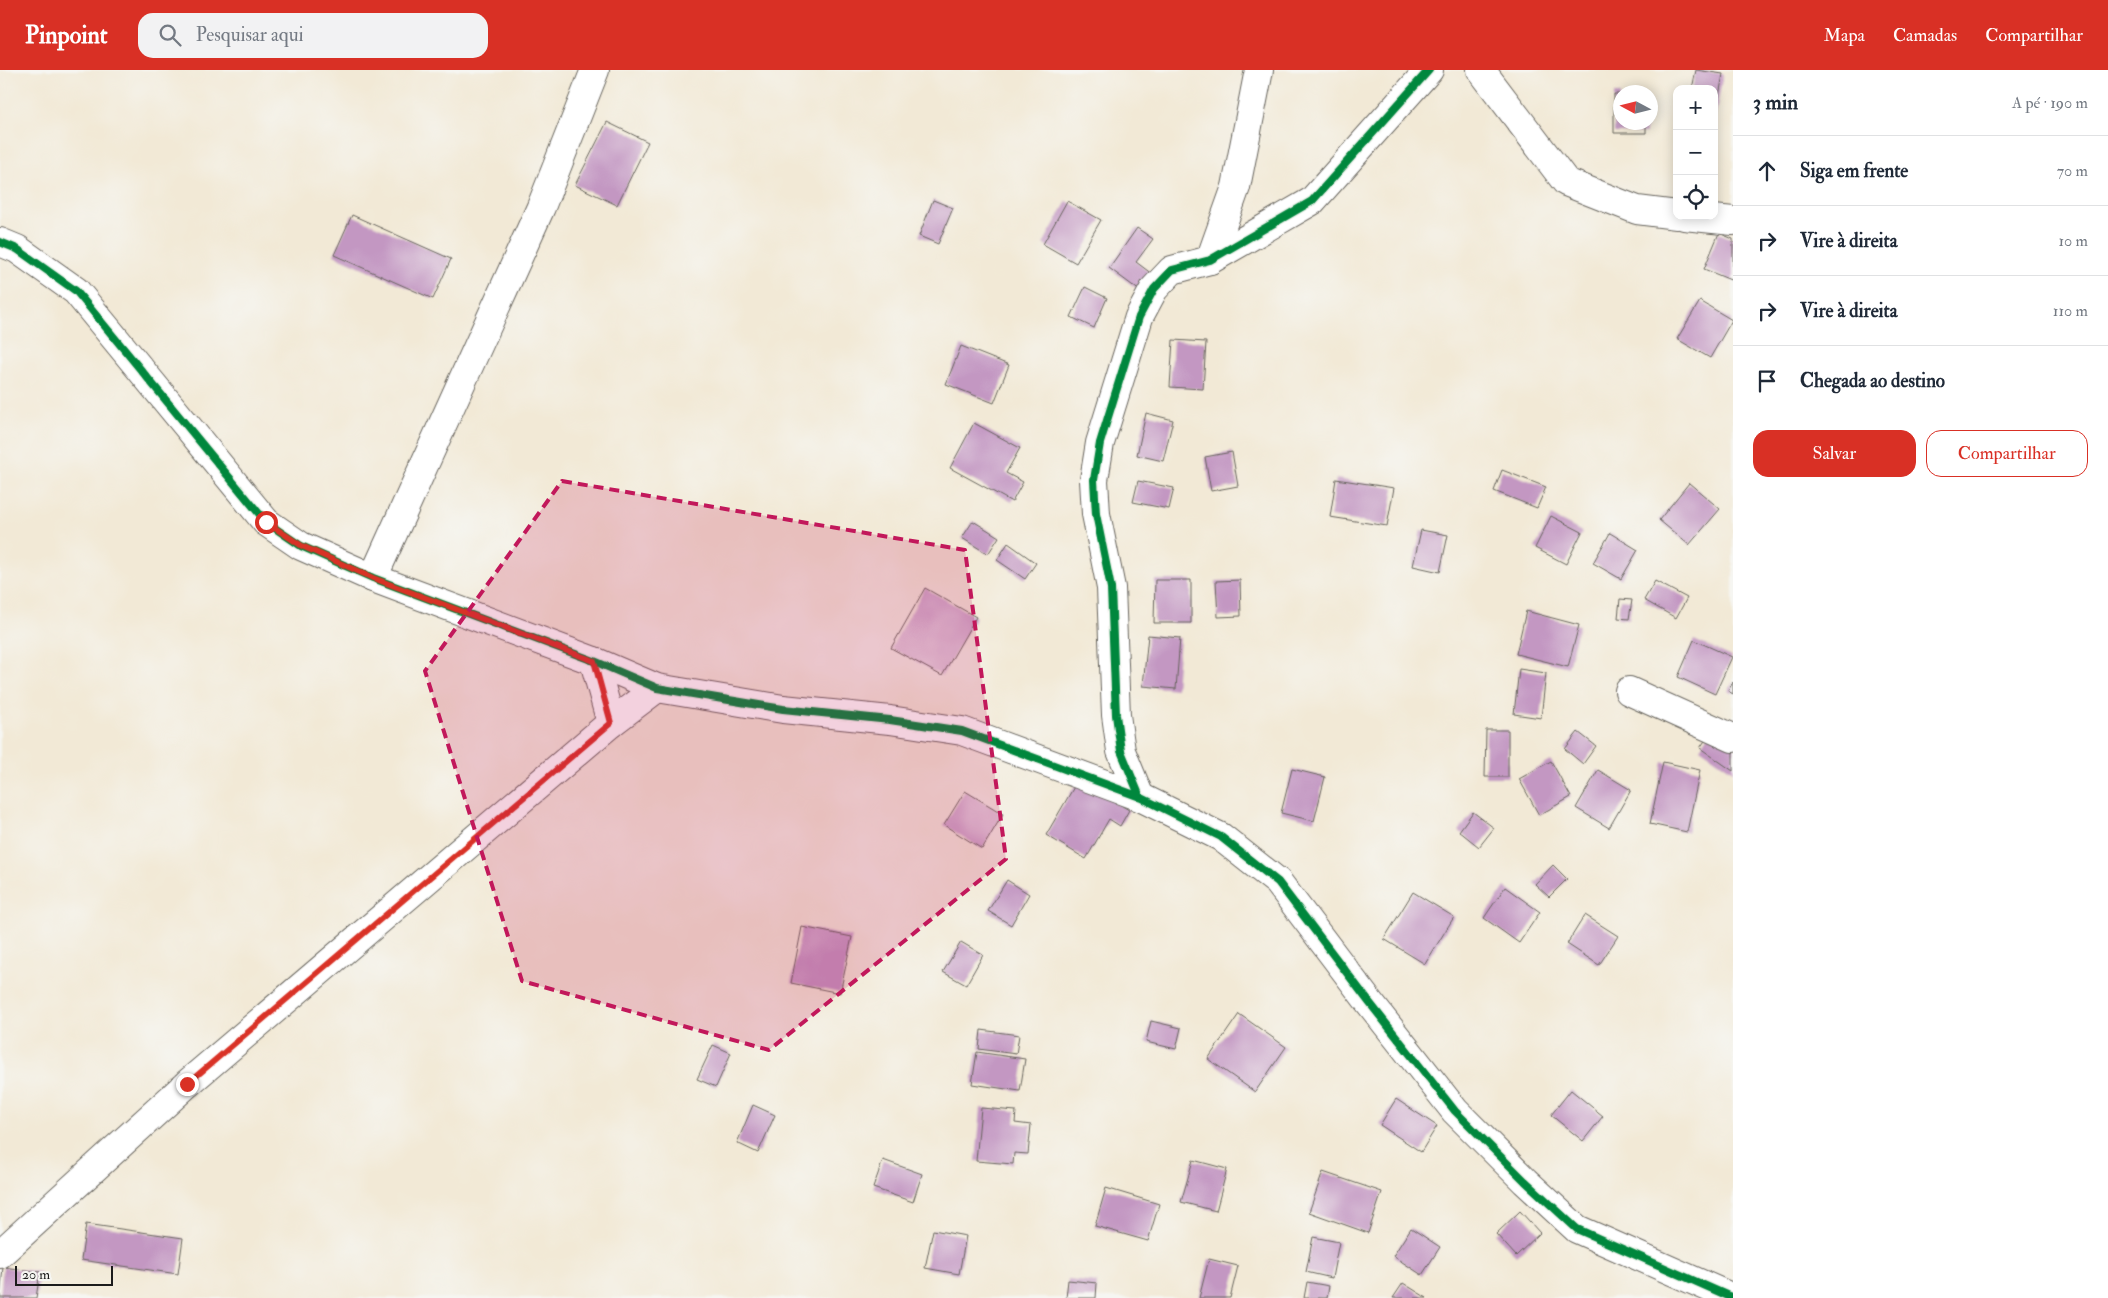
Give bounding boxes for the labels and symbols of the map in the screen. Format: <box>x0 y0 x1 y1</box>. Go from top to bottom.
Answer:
north arrow <box>1613 85 1658 130</box>
route start <box>255 511 278 534</box>
route end <box>176 1073 199 1096</box>
scale bar <box>15 1263 112 1286</box>

